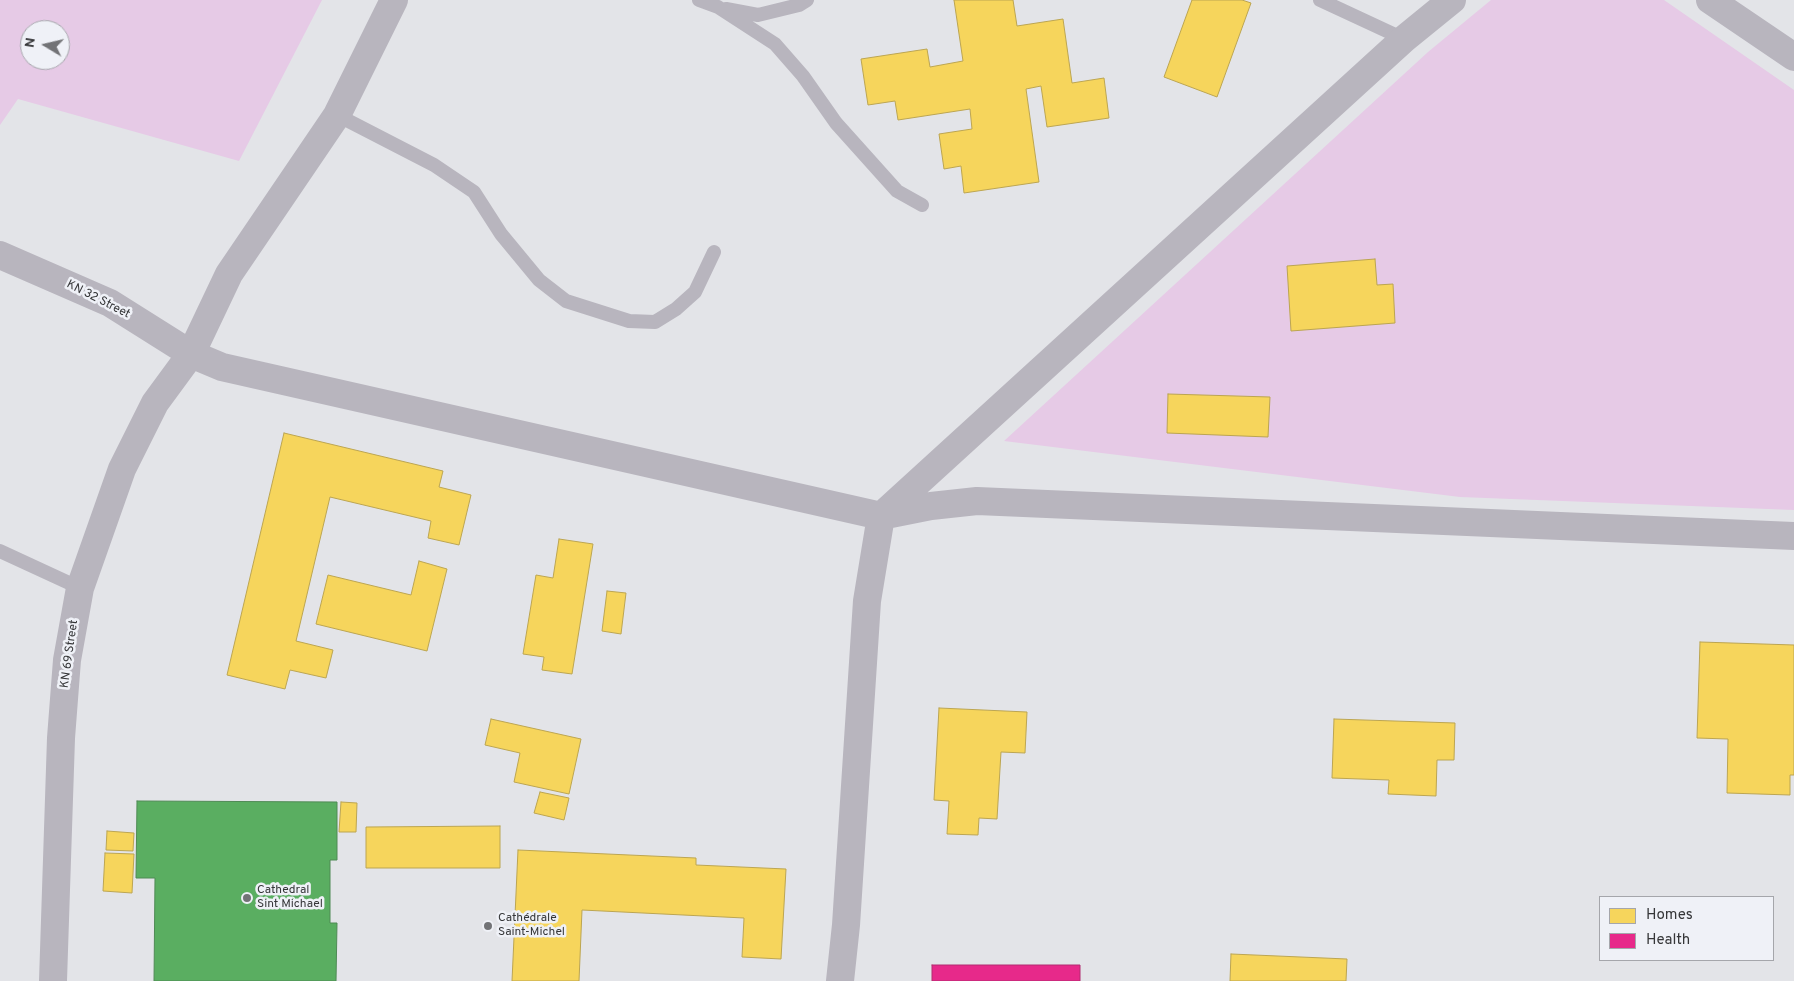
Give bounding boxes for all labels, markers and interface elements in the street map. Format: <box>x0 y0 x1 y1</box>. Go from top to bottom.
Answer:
north arrow <box>20 20 70 70</box>
text: N <box>21 36 40 49</box>
street label: KN 32 Street <box>64 278 132 322</box>
street label: KN 69 Street <box>58 619 82 689</box>
place label: Cathedral Sint Michael <box>257 884 323 912</box>
marker: Cathedral Sint Michael <box>241 892 253 904</box>
legend <box>1599 896 1774 961</box>
text: Homes <box>1646 906 1693 925</box>
place label: Cathédrale Saint-Michel <box>498 912 565 940</box>
marker: Cathédrale Saint-Michel <box>482 920 494 932</box>
text: Health <box>1646 931 1690 950</box>

